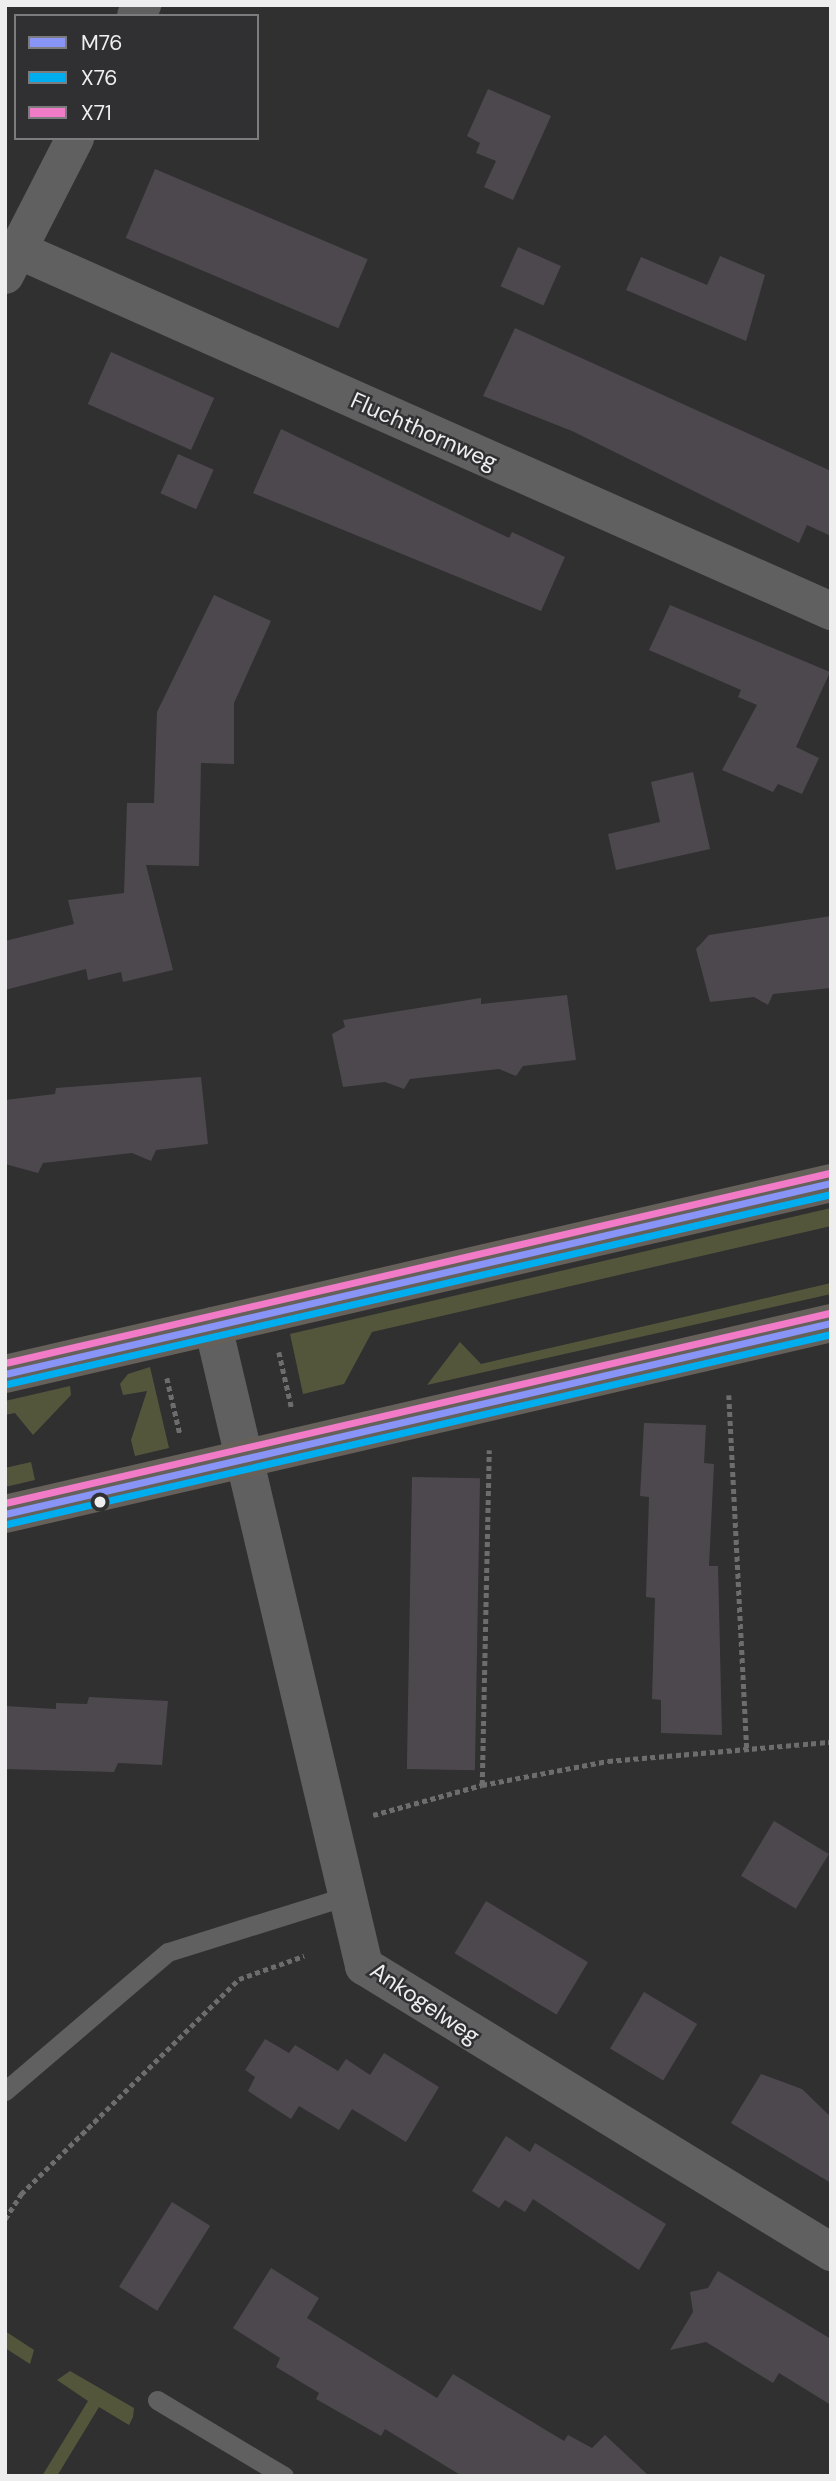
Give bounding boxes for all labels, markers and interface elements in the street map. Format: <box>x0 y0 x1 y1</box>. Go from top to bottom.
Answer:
legend <box>14 14 259 140</box>
text: M76 <box>81 29 123 57</box>
text: X76 <box>81 64 118 92</box>
text: X71 <box>81 99 112 127</box>
street label: Fluchthornweg <box>346 386 502 476</box>
unlabelled marker <box>93 1495 107 1509</box>
street label: Ankogelweg <box>365 1956 485 2050</box>

